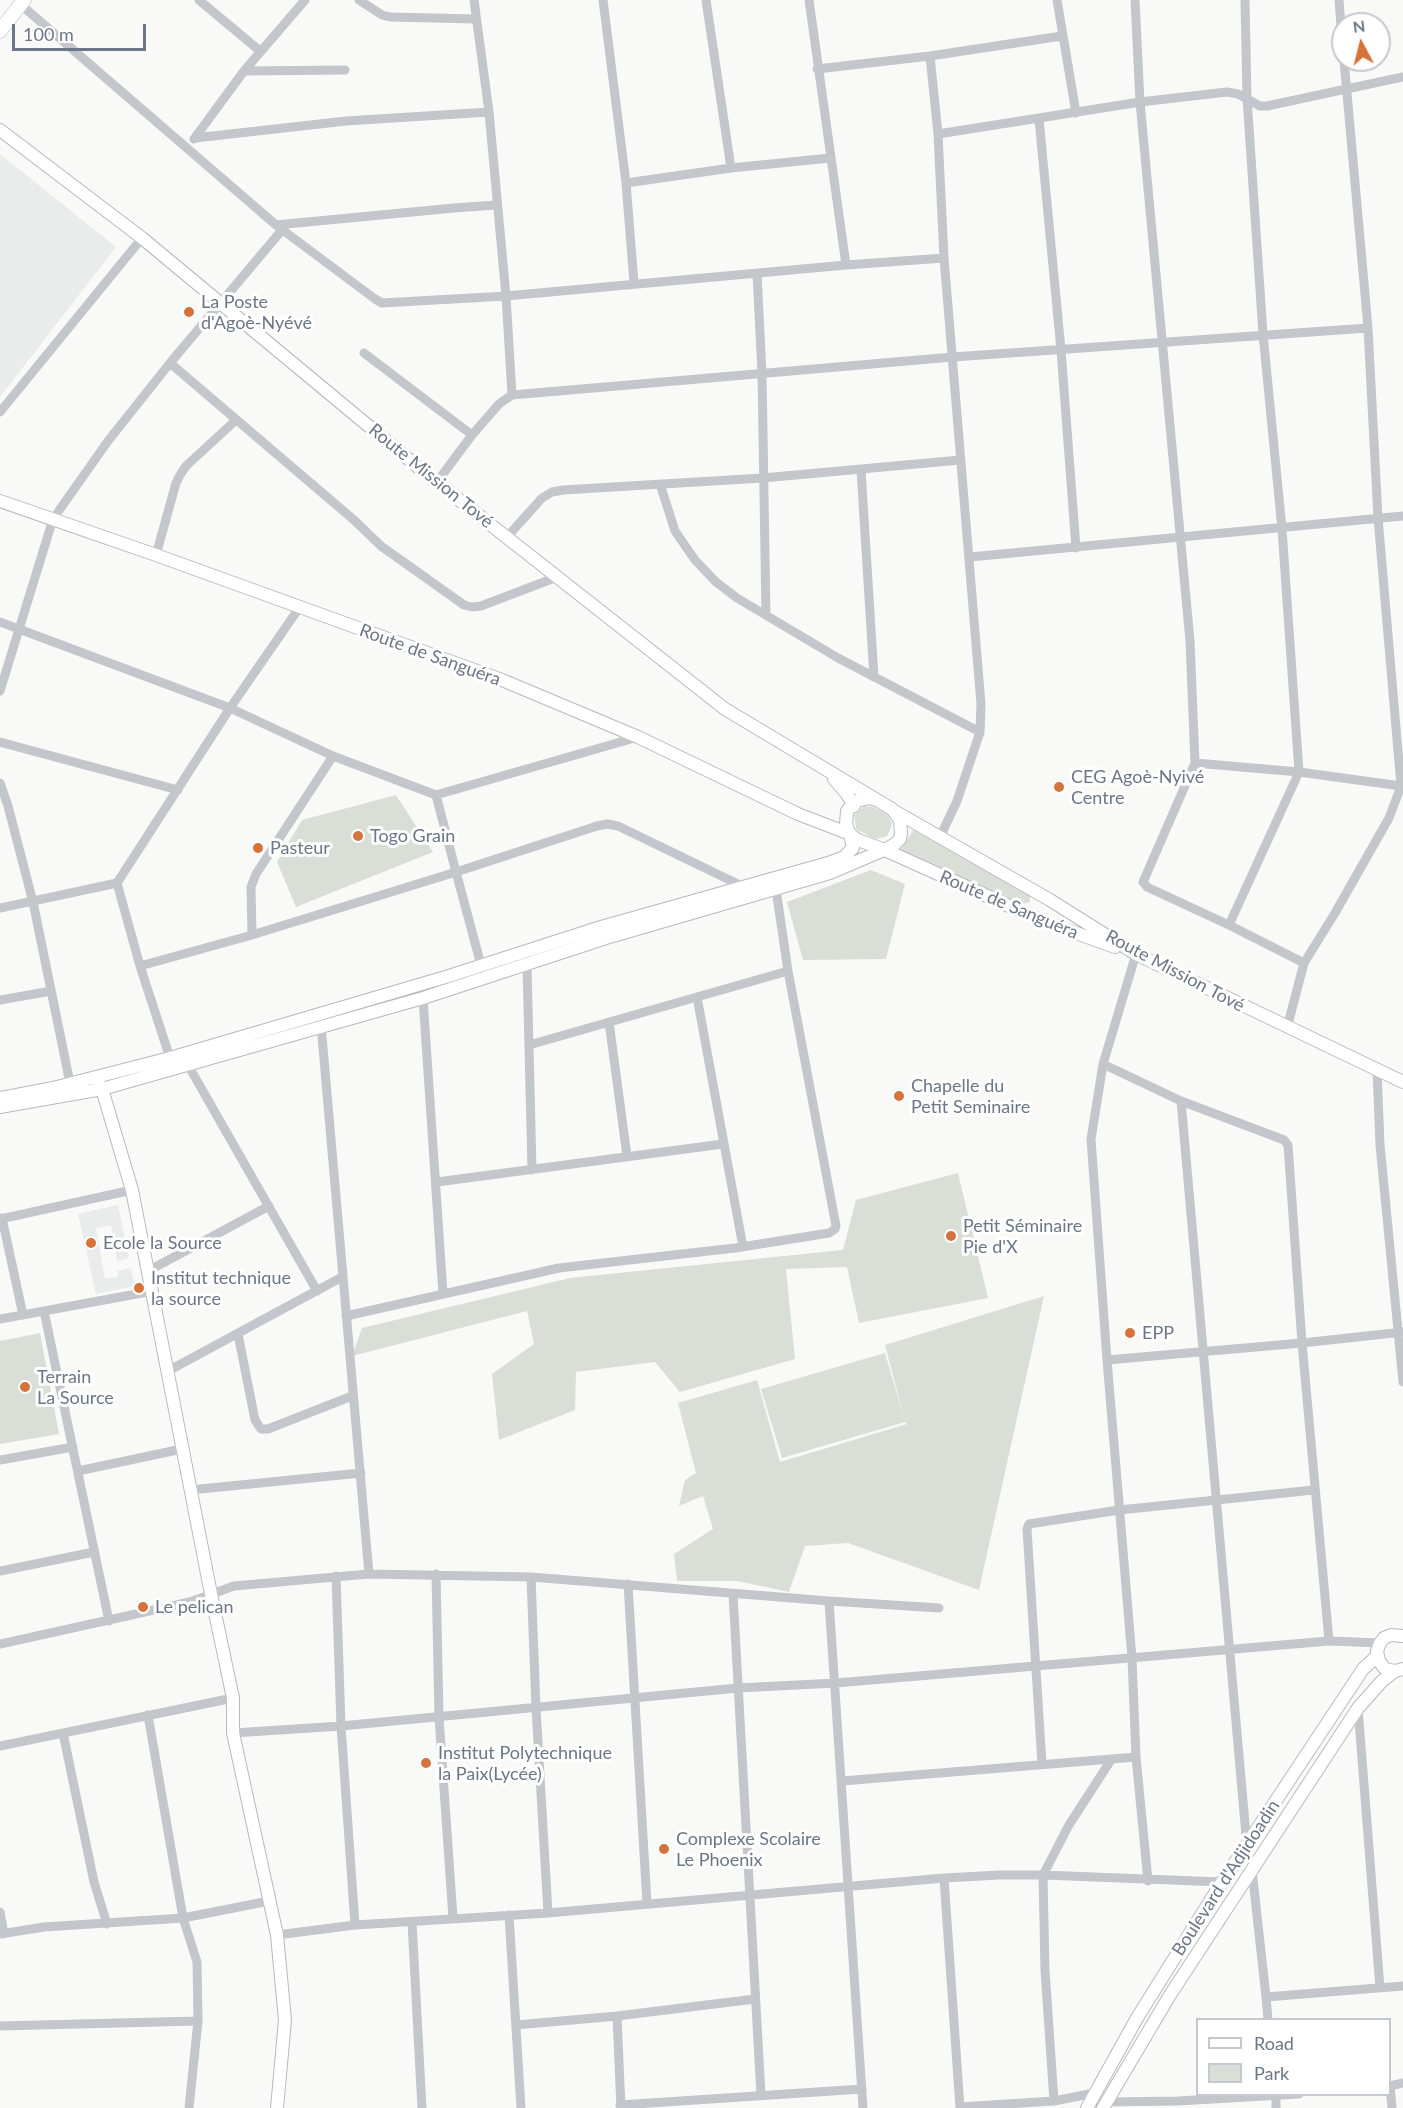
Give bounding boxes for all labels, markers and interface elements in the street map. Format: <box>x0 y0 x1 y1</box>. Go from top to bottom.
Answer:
scale bar <box>15 12 148 50</box>
north arrow <box>1331 12 1391 72</box>
text: N <box>1352 15 1366 36</box>
text: 100 m <box>23 23 74 45</box>
place label: La Poste d'Agoè-Nyévé <box>201 291 312 334</box>
marker: La Poste d'Agoè-Nyévé <box>182 305 196 319</box>
street label: Route Mission Tové <box>364 419 498 533</box>
street label: Route de Sanguéra <box>357 619 503 691</box>
place label: CEG Agoè-Nyivé Centre <box>1071 766 1204 808</box>
marker: CEG Agoè-Nyivé Centre <box>1052 780 1066 794</box>
place label: Togo Grain <box>370 825 455 847</box>
marker: Togo Grain <box>351 829 365 843</box>
place label: Pasteur <box>270 837 330 859</box>
marker: Pasteur <box>251 841 265 855</box>
street label: Route de Sanguéra <box>936 866 1082 944</box>
street label: Route Mission Tové <box>1102 925 1248 1017</box>
place label: Chapelle du Petit Seminaire <box>911 1075 1030 1118</box>
marker: Chapelle du Petit Seminaire <box>892 1089 906 1103</box>
place label: Petit Séminaire Pie d'X <box>963 1215 1082 1258</box>
marker: Petit Séminaire Pie d'X <box>944 1229 958 1243</box>
place label: Ecole la Source <box>103 1232 222 1254</box>
marker: Ecole la Source <box>84 1236 98 1250</box>
place label: Institut technique la source <box>151 1267 291 1310</box>
marker: Institut technique la source <box>132 1281 146 1295</box>
place label: EPP <box>1142 1322 1174 1344</box>
marker: EPP <box>1123 1326 1137 1340</box>
place label: Terrain La Source <box>37 1366 114 1408</box>
marker: Terrain La Source <box>18 1380 32 1394</box>
place label: Le pelican <box>155 1596 233 1618</box>
marker: Le pelican <box>136 1600 150 1614</box>
place label: Institut Polytechnique la Paix(Lycée) <box>438 1742 612 1784</box>
marker: Institut Polytechnique la Paix(Lycée) <box>419 1756 433 1770</box>
street label: Boulevard d'Adjidoadin <box>1168 1796 1284 1960</box>
place label: Complexe Scolaire Le Phoenix <box>676 1828 821 1870</box>
marker: Complexe Scolaire Le Phoenix <box>657 1842 671 1856</box>
legend <box>1196 2018 1391 2096</box>
text: Road <box>1254 2032 1294 2054</box>
text: Park <box>1254 2062 1289 2084</box>

